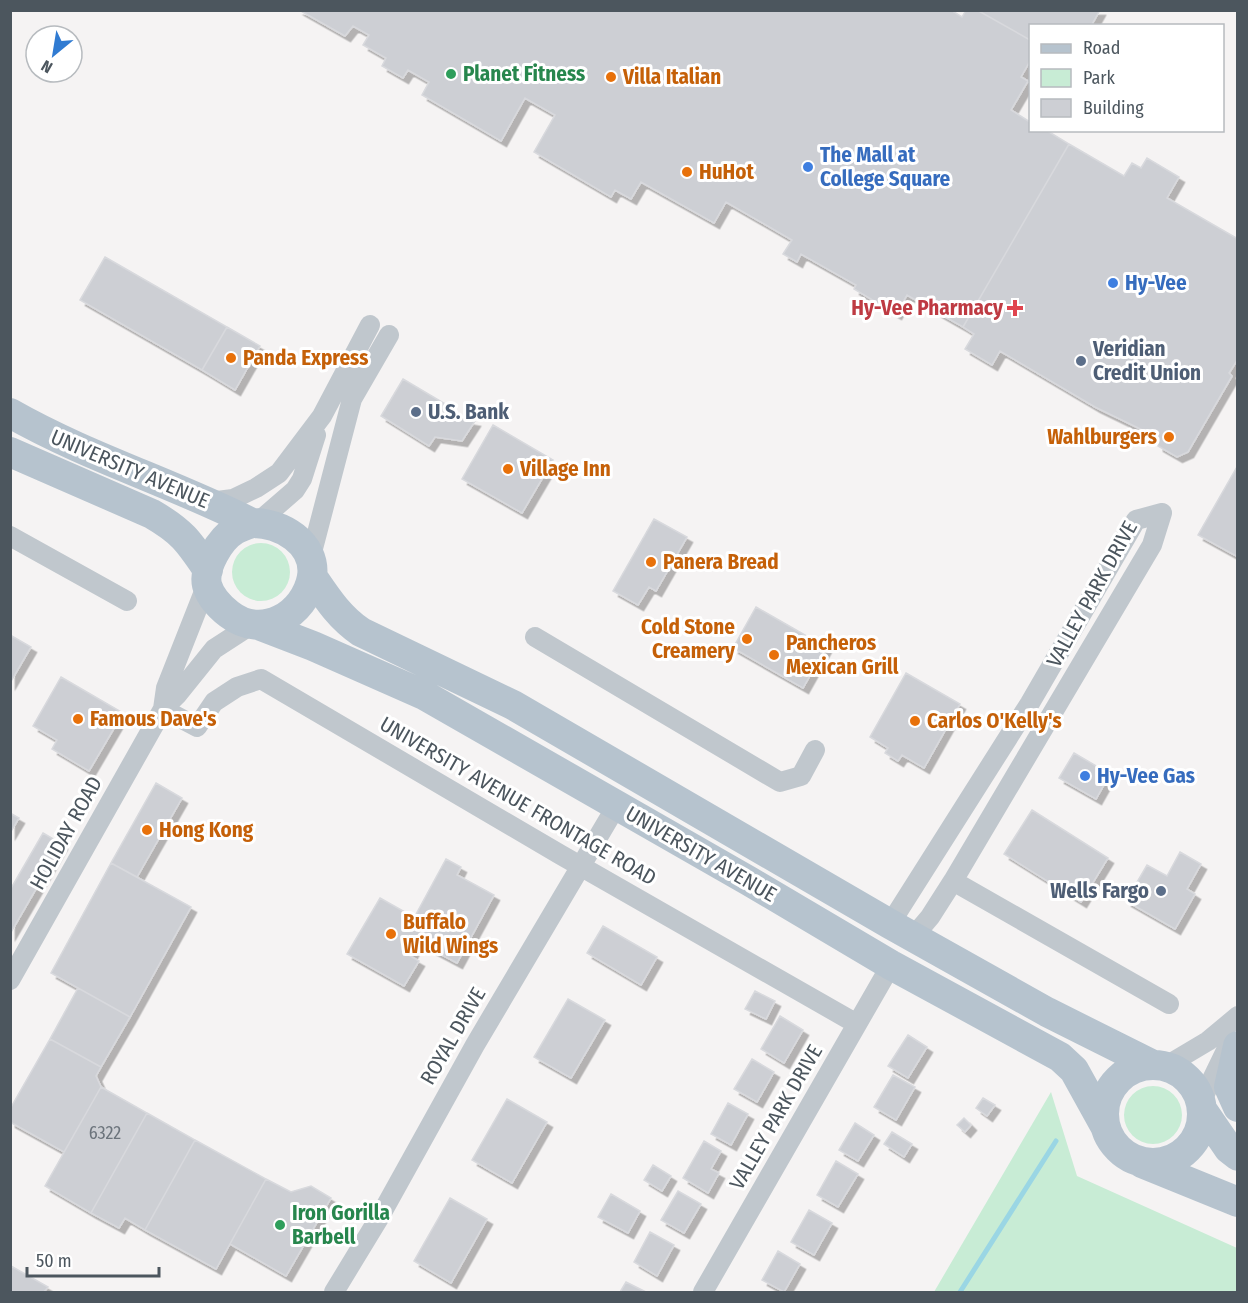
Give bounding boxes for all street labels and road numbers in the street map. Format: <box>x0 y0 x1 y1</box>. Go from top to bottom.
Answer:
street label: UNIVERSITY AVENUE <box>47 424 213 514</box>
street label: VALLEY PARK DRIVE <box>1041 516 1143 672</box>
street label: UNIVERSITY AVENUE FRONTAGE ROAD <box>375 711 661 891</box>
street label: HOLIDAY ROAD <box>24 772 108 894</box>
street label: UNIVERSITY AVENUE <box>621 800 781 908</box>
street label: ROYAL DRIVE <box>415 983 491 1089</box>
street label: VALLEY PARK DRIVE <box>724 1040 828 1194</box>

